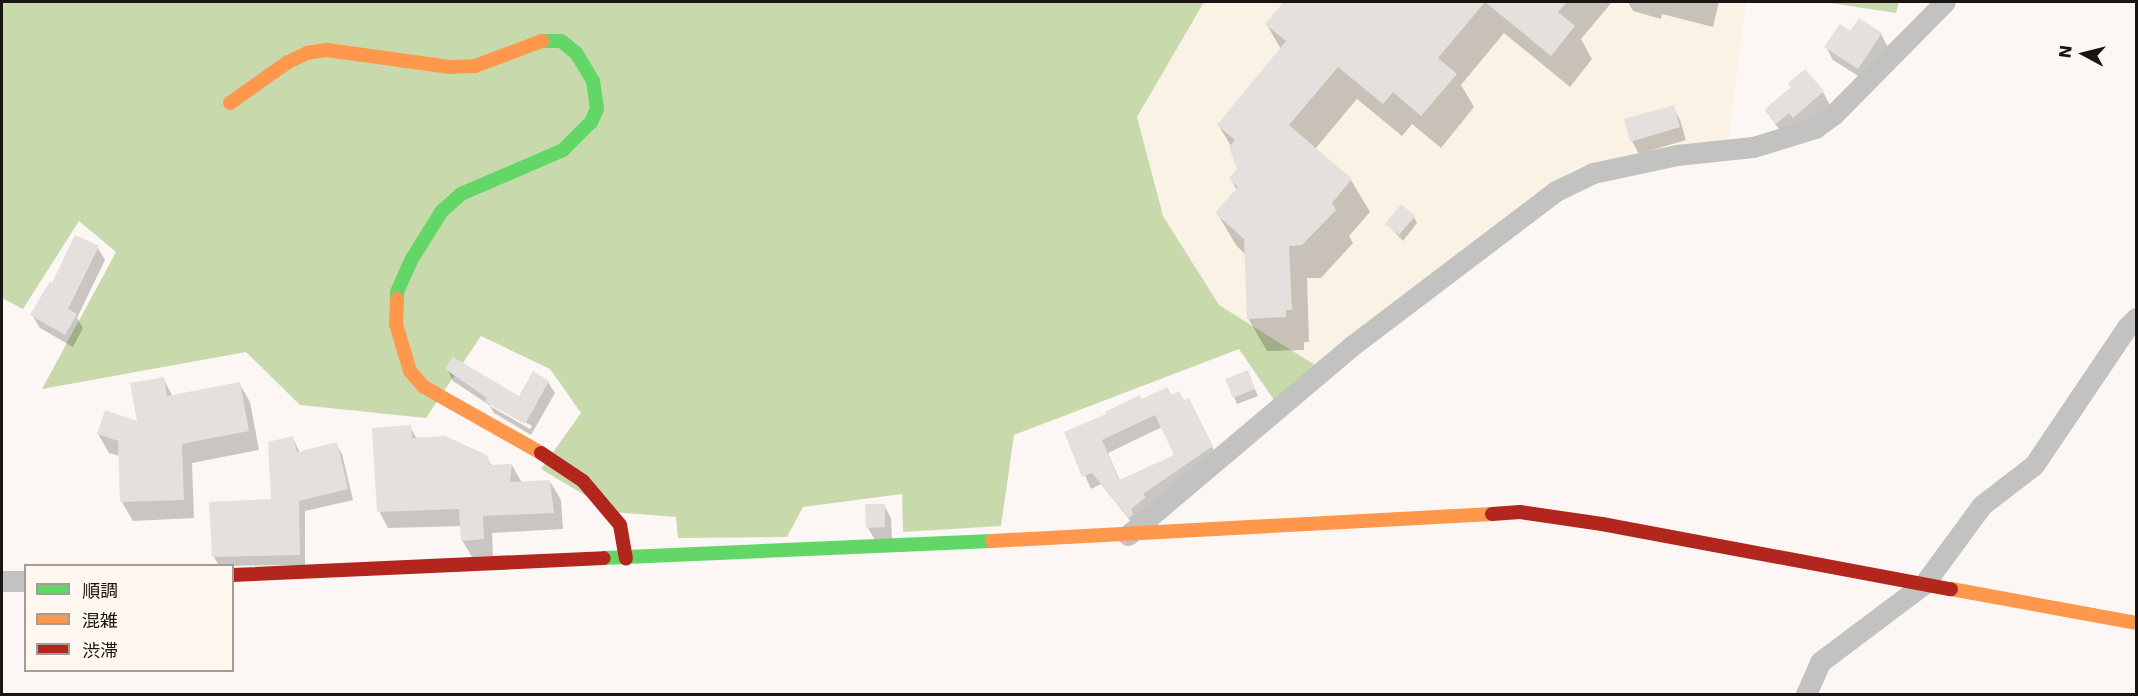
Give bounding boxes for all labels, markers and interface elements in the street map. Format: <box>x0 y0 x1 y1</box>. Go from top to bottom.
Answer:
north arrow <box>2054 24 2114 84</box>
text: N <box>2055 44 2076 60</box>
legend <box>24 564 234 672</box>
text: 順調 <box>82 580 118 601</box>
text: 混雑 <box>82 610 118 631</box>
text: 渋滞 <box>82 640 118 661</box>

